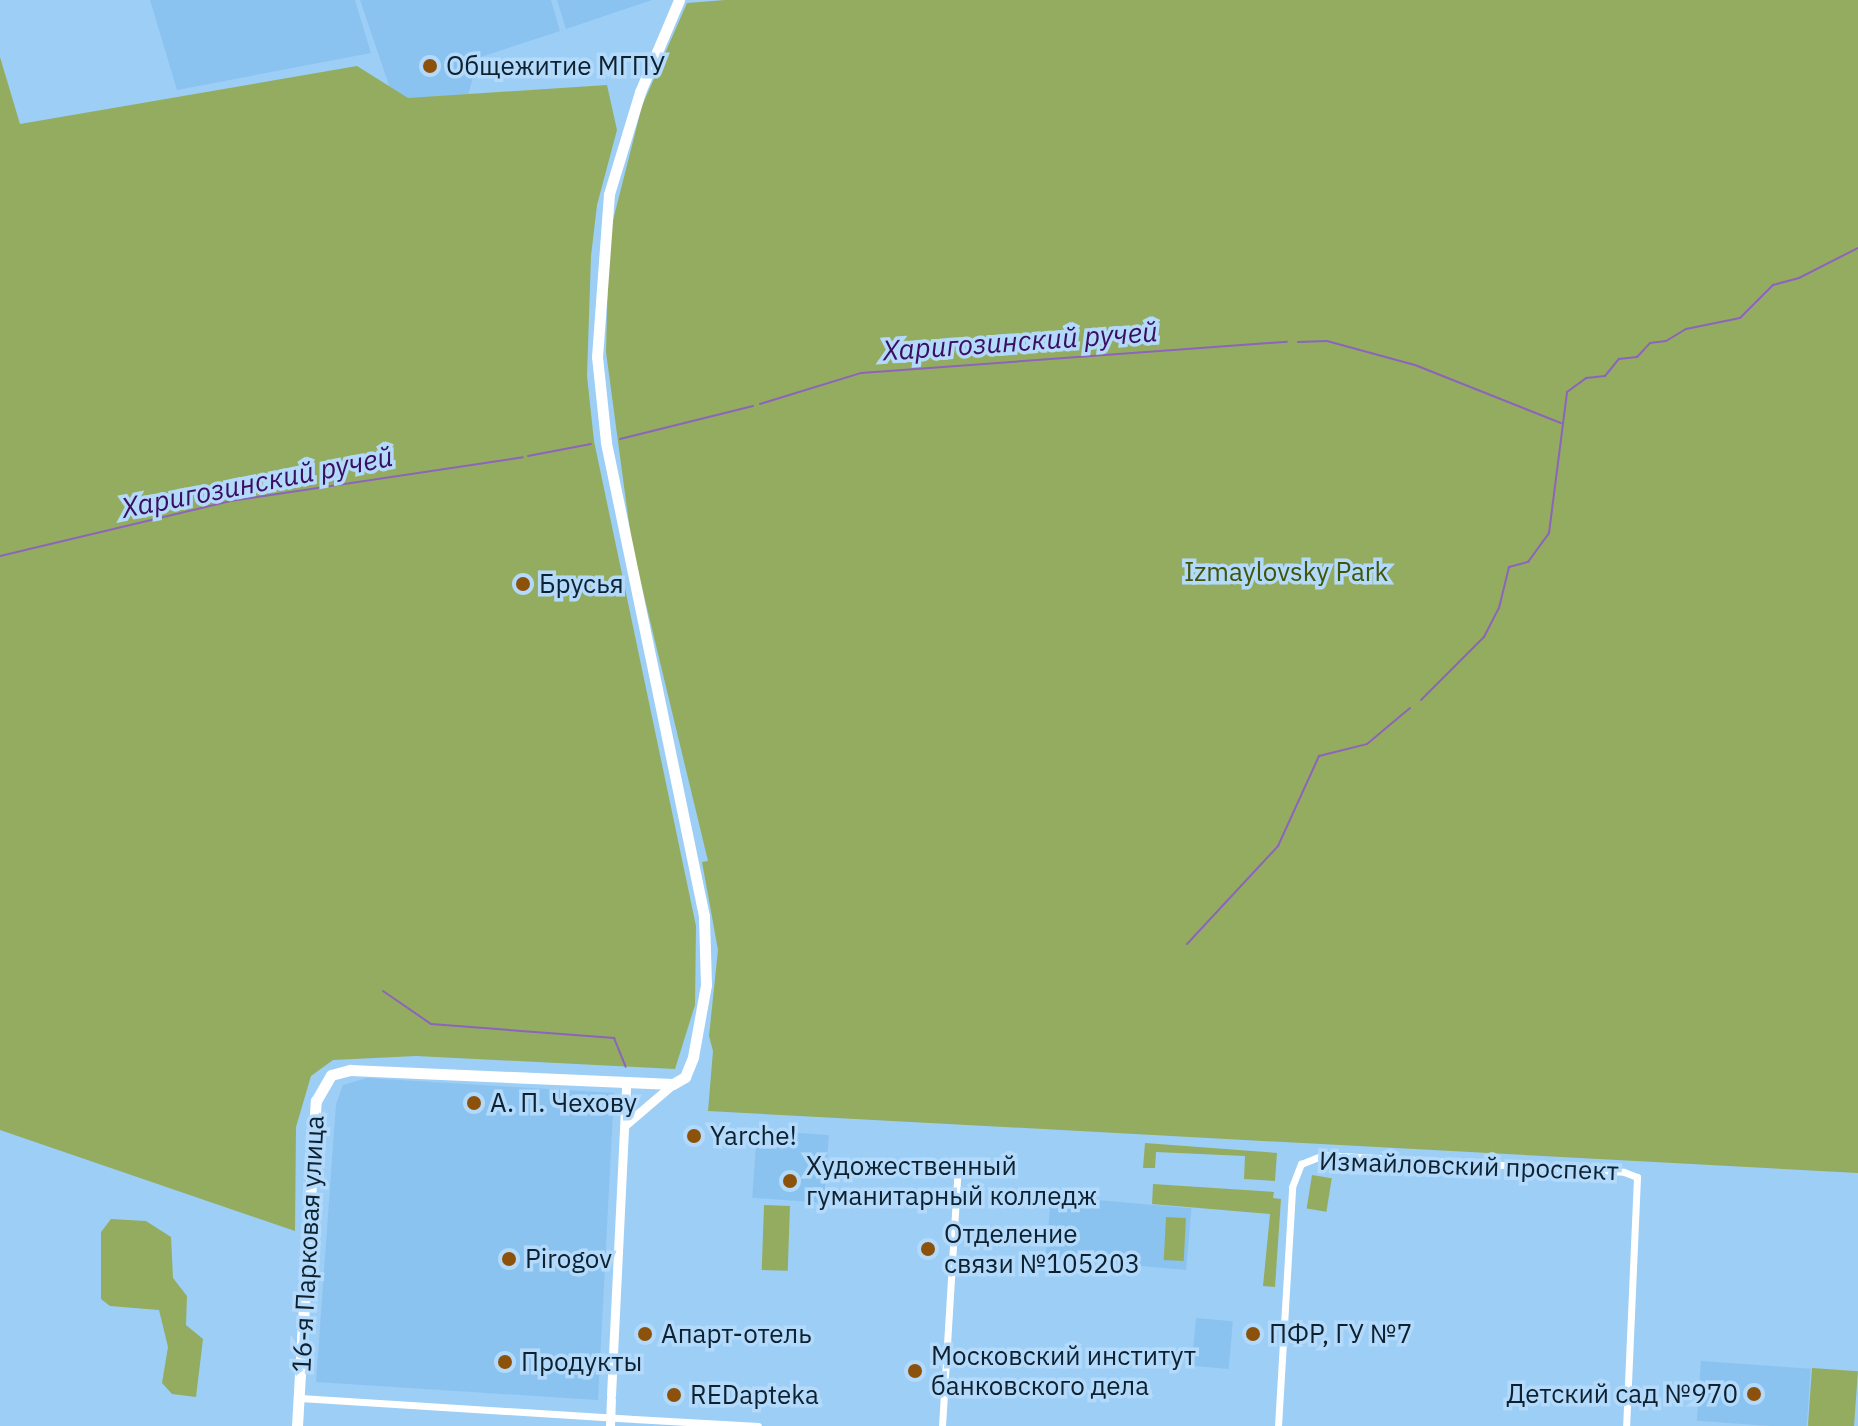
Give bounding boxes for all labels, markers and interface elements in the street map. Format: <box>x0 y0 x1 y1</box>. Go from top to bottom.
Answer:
place label: Общежитие МГПУ <box>446 50 665 82</box>
marker: Общежитие МГПУ <box>421 57 439 75</box>
water label: Харигозинский ручей <box>881 315 1159 367</box>
water label: Харигозинский ручей <box>118 439 396 525</box>
park label: Izmaylovsky Park <box>1184 556 1388 588</box>
place label: Брусья <box>539 568 624 600</box>
marker: Брусья <box>514 575 532 593</box>
place label: А. П. Чехову <box>490 1087 637 1119</box>
marker: А. П. Чехову <box>465 1094 483 1112</box>
street label: 16-я Парковая улица <box>286 1115 330 1373</box>
place label: Yarche! <box>710 1120 797 1152</box>
marker: Yarche! <box>685 1127 703 1145</box>
street label: Измайловский проспект <box>1319 1145 1619 1187</box>
place label: Художественный гуманитарный колледж <box>806 1150 1097 1212</box>
marker: Художественный гуманитарный колледж <box>781 1172 799 1190</box>
place label: Отделение связи №105203 <box>944 1218 1140 1280</box>
marker: Отделение связи №105203 <box>919 1240 937 1258</box>
place label: Pirogov <box>525 1243 612 1275</box>
marker: Pirogov <box>500 1250 518 1268</box>
place label: Апарт-отель <box>661 1318 812 1350</box>
place label: ПФР, ГУ №7 <box>1269 1318 1412 1350</box>
marker: Апарт-отель <box>636 1325 654 1343</box>
marker: ПФР, ГУ №7 <box>1244 1325 1262 1343</box>
place label: Московский институт банковского дела <box>931 1340 1196 1402</box>
place label: Продукты <box>521 1346 642 1378</box>
marker: Продукты <box>496 1353 514 1371</box>
marker: Московский институт банковского дела <box>906 1362 924 1380</box>
place label: Детский сад №970 <box>1507 1378 1738 1410</box>
place label: REDapteka <box>690 1379 819 1411</box>
marker: Детский сад №970 <box>1745 1385 1763 1403</box>
marker: REDapteka <box>665 1386 683 1404</box>

